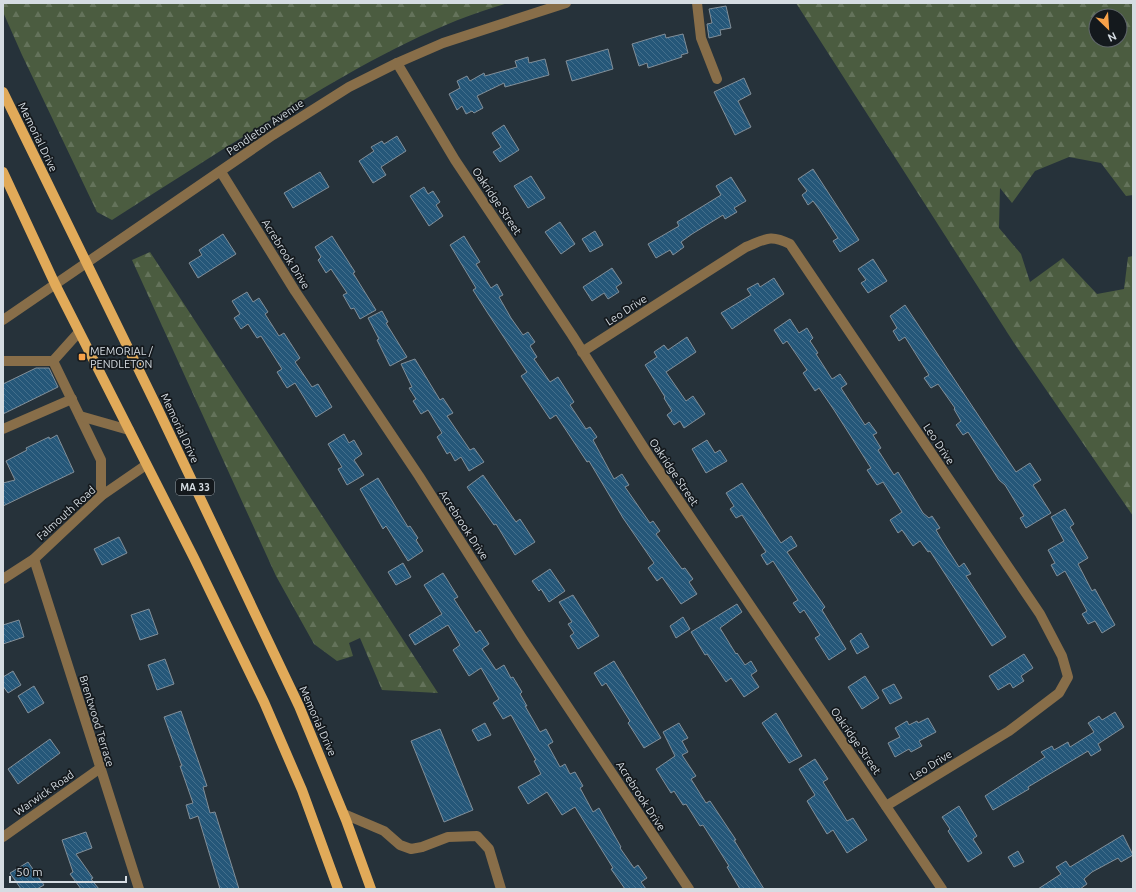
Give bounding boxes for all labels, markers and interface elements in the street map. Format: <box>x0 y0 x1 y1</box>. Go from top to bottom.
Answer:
north arrow <box>1088 8 1128 48</box>
text: N <box>1106 30 1118 44</box>
street label: Pendleton Avenue <box>224 97 306 157</box>
street label: Memorial Drive <box>16 100 60 174</box>
street label: Oakridge Street <box>470 165 524 238</box>
street label: Acrebrook Drive <box>260 217 312 291</box>
street label: Leo Drive <box>603 292 649 328</box>
place label: MEMORIAL / PENDLETON <box>90 345 154 370</box>
marker: MEMORIAL / PENDLETON <box>77 352 87 362</box>
street label: Memorial Drive <box>159 391 201 465</box>
street label: Leo Drive <box>921 421 957 467</box>
street label: Oakridge Street <box>647 436 701 509</box>
road number: MA 33 <box>176 479 214 495</box>
street label: Falmouth Road <box>34 484 98 542</box>
street label: Acrebrook Drive <box>437 488 491 562</box>
street label: Brentwood Terrace <box>77 674 117 768</box>
street label: Memorial Drive <box>297 684 339 758</box>
street label: Oakridge Street <box>829 705 884 777</box>
street label: Leo Drive <box>908 748 954 782</box>
street label: Acrebrook Drive <box>614 759 668 833</box>
street label: Warwick Road <box>12 768 76 818</box>
scale bar <box>10 858 126 884</box>
text: 50 m <box>16 865 43 878</box>

